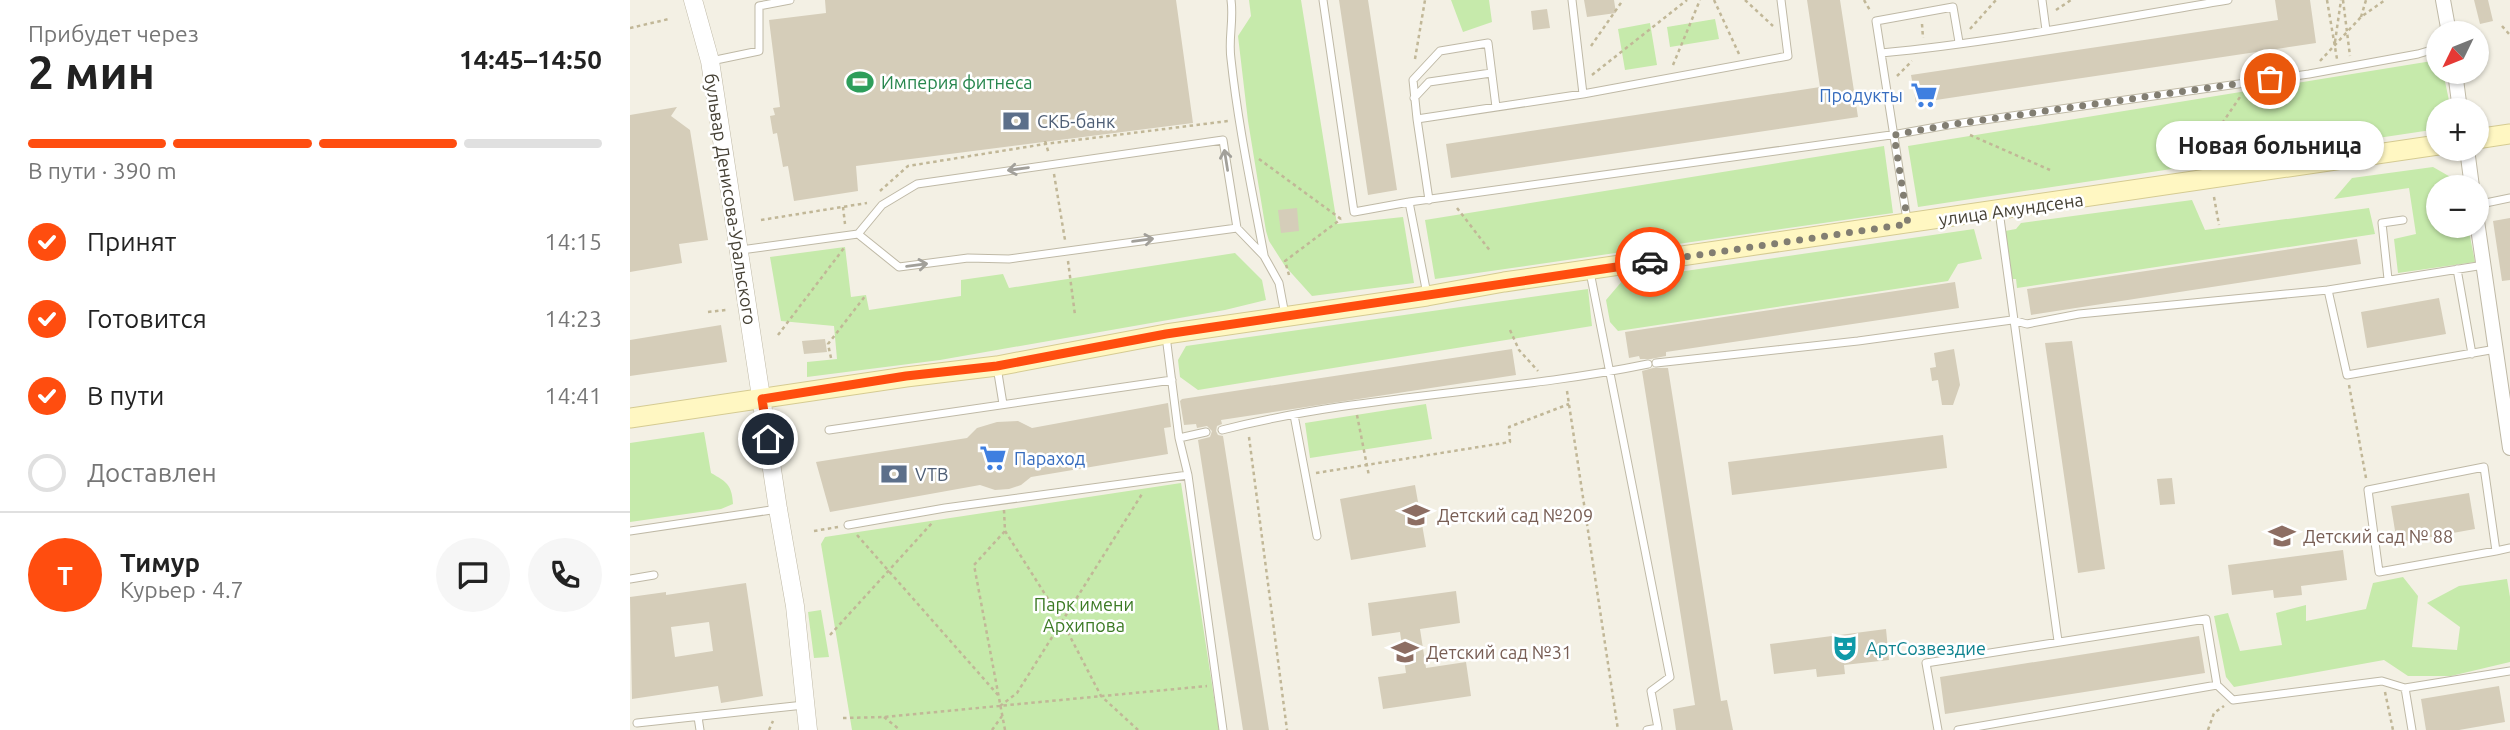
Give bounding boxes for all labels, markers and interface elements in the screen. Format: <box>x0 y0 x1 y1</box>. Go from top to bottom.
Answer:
text: Прибудет через <box>28 21 199 46</box>
north arrow <box>2426 21 2488 84</box>
map controls <box>2426 21 2489 238</box>
text: 14:45–14:50 <box>459 45 602 74</box>
text: 2 мин <box>28 46 155 98</box>
pin <box>2240 49 2300 109</box>
icon: bag <box>2251 60 2289 98</box>
sports icon: Империя фитнеса <box>845 67 875 97</box>
street label: бульвар Денисова-Уральского <box>701 72 761 326</box>
place label: Империя фитнеса <box>881 72 1033 92</box>
supermarket icon: Продукты <box>1909 80 1939 110</box>
place label: Продукты <box>1819 85 1903 105</box>
button: + <box>2426 98 2489 161</box>
bank icon: СКБ-банк <box>1001 106 1031 136</box>
place label: СКБ-банк <box>1037 111 1115 131</box>
callout: Новая больница <box>2156 121 2384 170</box>
text: Новая больница <box>2178 133 2362 158</box>
one-way arrow <box>1219 149 1232 172</box>
text: В пути · 390 m <box>28 158 177 183</box>
one-way arrow <box>1007 163 1030 176</box>
button: − <box>2426 175 2489 238</box>
street label: улица Амундсена <box>1937 189 2085 229</box>
icon: check <box>28 223 66 261</box>
text: Принят <box>87 227 176 256</box>
courier <box>1615 227 1685 297</box>
text: 14:15 <box>544 229 602 254</box>
one-way arrow <box>1131 234 1154 247</box>
icon: car <box>1631 243 1669 281</box>
one-way arrow <box>906 258 928 271</box>
icon: check <box>28 300 66 338</box>
text: Готовится <box>87 304 207 333</box>
text: 14:23 <box>544 306 602 331</box>
icon: check <box>28 377 66 415</box>
text: В пути <box>87 381 164 410</box>
text: 14:41 <box>544 383 602 408</box>
pin <box>738 409 798 469</box>
icon: home <box>749 420 787 458</box>
supermarket icon: Параход <box>978 443 1008 473</box>
place label: Параход <box>1014 448 1086 468</box>
text: Доставлен <box>87 458 217 487</box>
bank icon: VTB <box>879 459 909 489</box>
place label: VTB <box>915 464 948 484</box>
school or university icon: Детский сад №209 <box>1401 500 1431 530</box>
place label: Детский сад №209 <box>1437 505 1593 525</box>
school or university icon: Детский сад № 88 <box>2267 521 2297 551</box>
place label: Детский сад № 88 <box>2303 526 2453 546</box>
button: chat <box>436 538 510 612</box>
button: phone <box>528 538 602 612</box>
text: Тимур <box>120 548 200 577</box>
text: Т <box>57 561 73 590</box>
text: Курьер · 4.7 <box>120 577 244 602</box>
park label: Парк имени Архипова <box>1034 594 1134 635</box>
theatre icon: АртСозвездие <box>1830 633 1860 663</box>
school or university icon: Детский сад №31 <box>1390 637 1420 667</box>
place label: АртСозвездие <box>1866 638 1986 658</box>
place label: Детский сад №31 <box>1426 642 1572 662</box>

